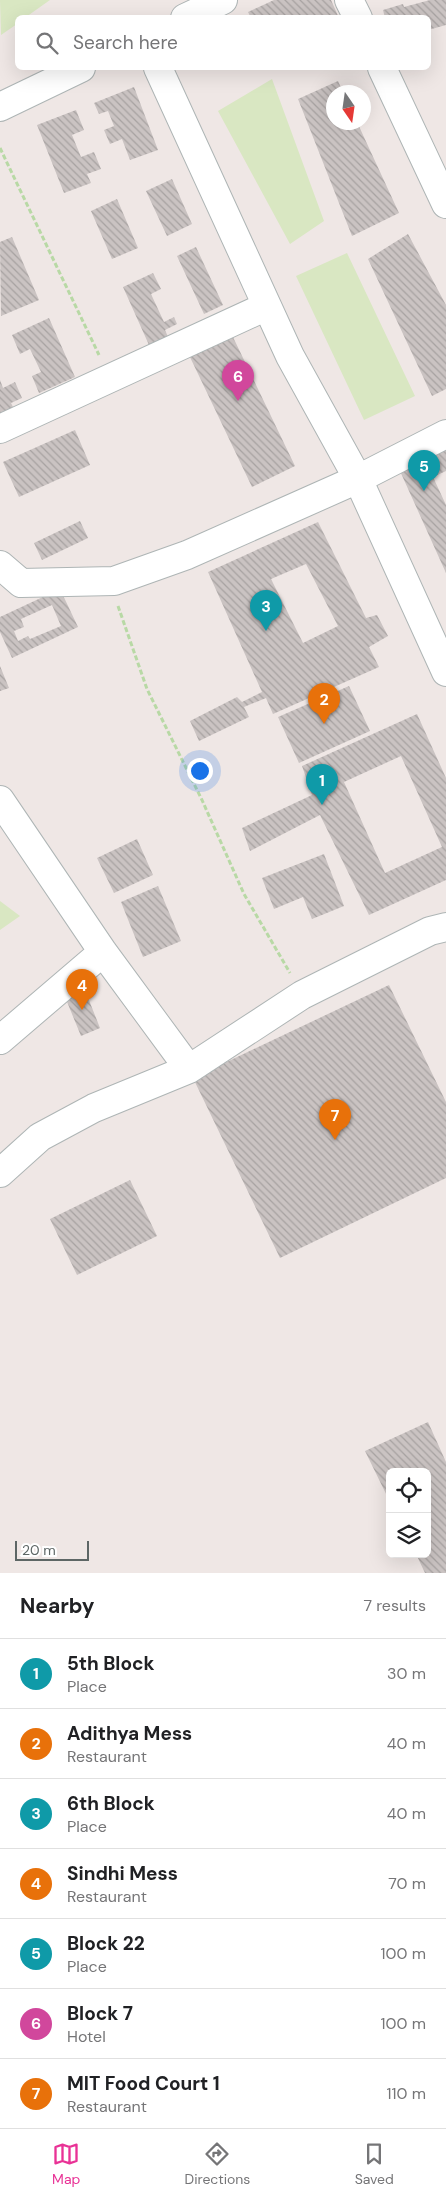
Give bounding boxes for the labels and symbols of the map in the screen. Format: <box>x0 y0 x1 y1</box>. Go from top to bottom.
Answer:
north arrow <box>326 85 371 130</box>
pin: 6 <box>222 360 254 401</box>
pin: 5 <box>408 450 440 491</box>
pin: 3 <box>250 590 282 631</box>
pin: 2 <box>308 683 340 724</box>
your location <box>187 758 213 784</box>
pin: 1 <box>306 764 338 805</box>
pin: 4 <box>66 969 98 1010</box>
pin: 7 <box>319 1099 351 1140</box>
scale bar <box>15 1538 89 1561</box>

